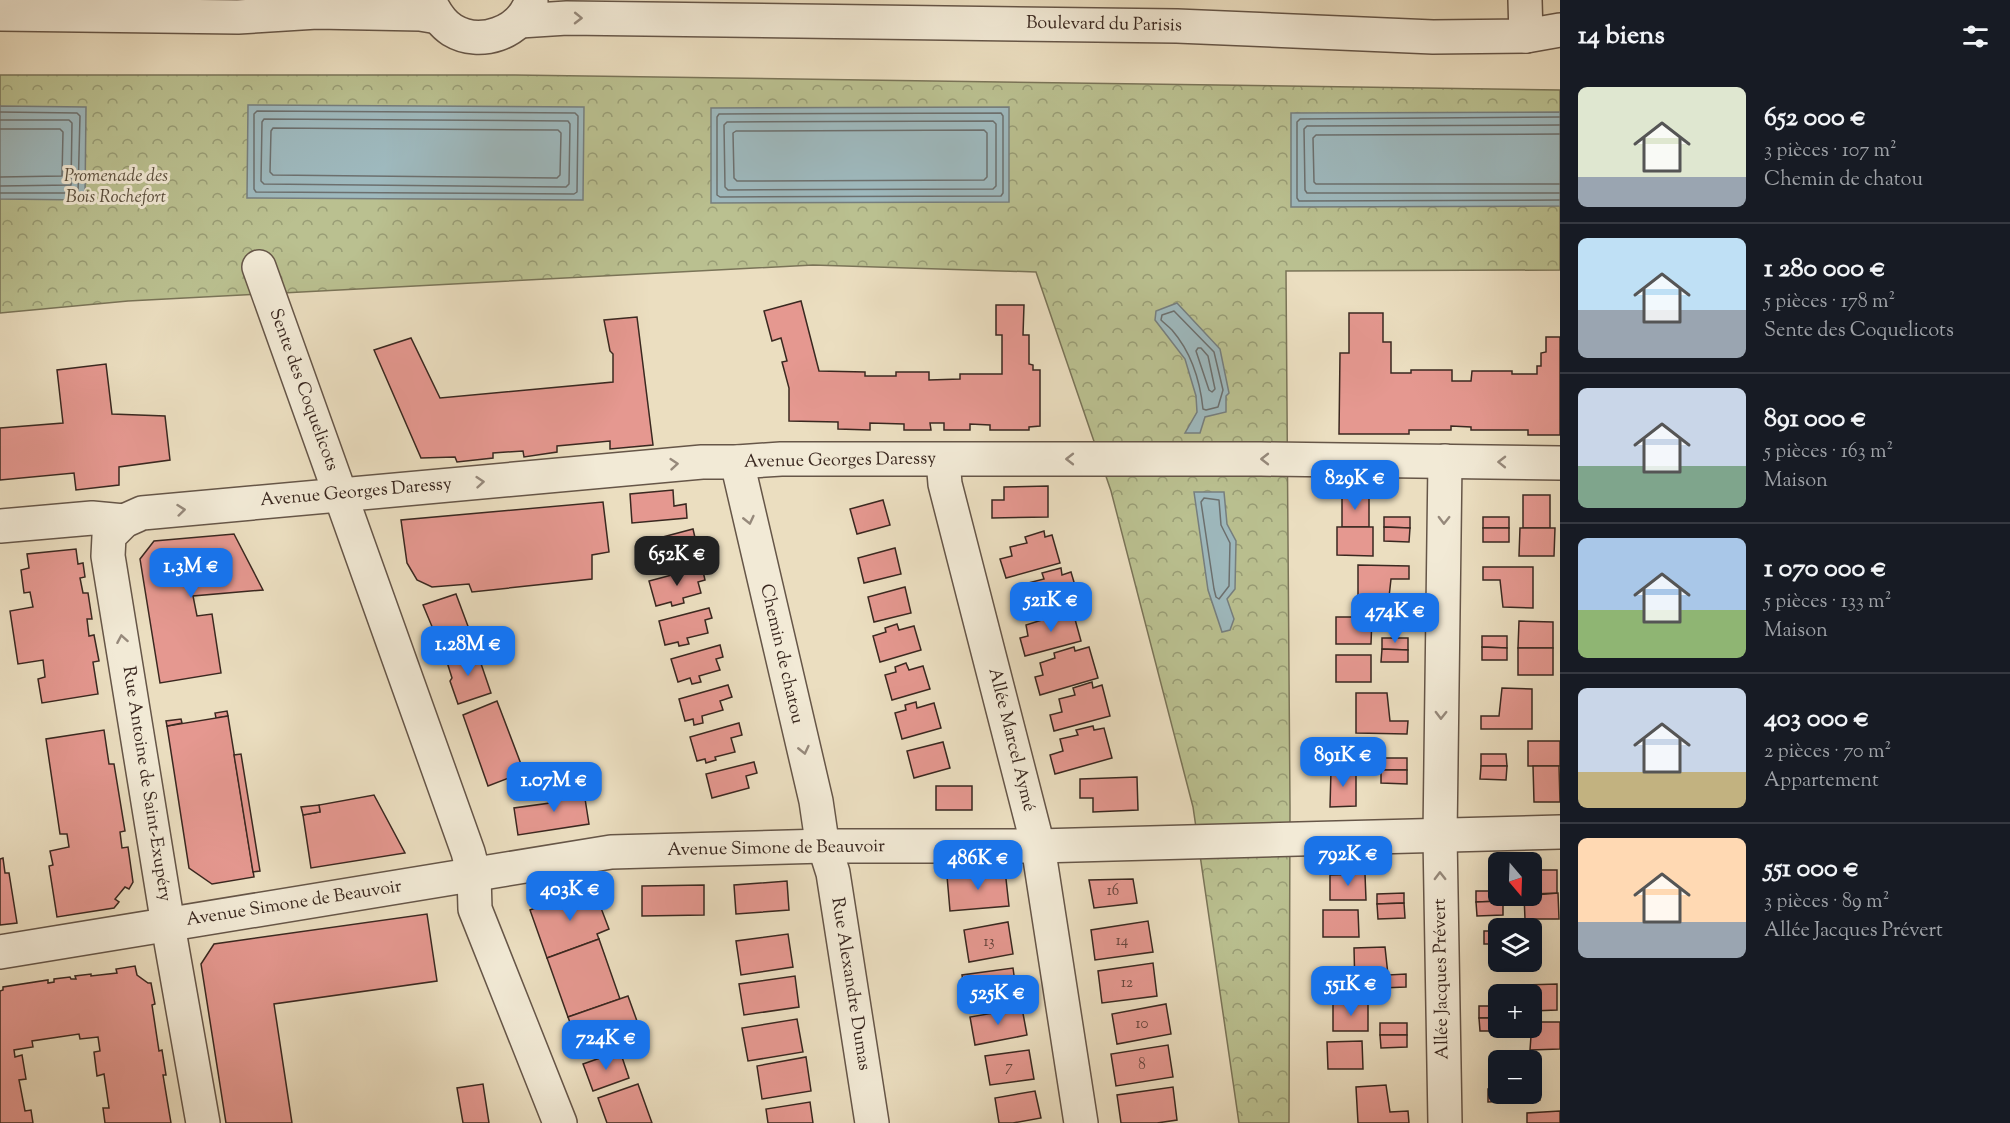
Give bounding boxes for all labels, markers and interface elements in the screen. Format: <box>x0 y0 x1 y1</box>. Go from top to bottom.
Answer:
street label: Boulevard du Parisis <box>1026 11 1182 39</box>
one-way arrow <box>574 12 583 25</box>
text: 14 biens <box>1578 18 1665 55</box>
icon: filters <box>1959 20 1992 53</box>
text: 652 000 € <box>1764 100 1866 137</box>
icon: home <box>1626 111 1698 183</box>
text: 3 pièces · 107 m² <box>1764 137 1897 166</box>
park label: Promenade des Bois Rochefort <box>64 164 168 211</box>
text: Chemin de chatou <box>1764 166 1923 195</box>
text: 1 280 000 € <box>1764 251 1886 288</box>
icon: home <box>1626 262 1698 334</box>
text: 5 pièces · 178 m² <box>1764 288 1895 317</box>
street label: Sente des Coquelicots <box>262 305 344 475</box>
text: Sente des Coquelicots <box>1764 317 1954 346</box>
text: 891 000 € <box>1764 401 1867 438</box>
icon: home <box>1626 412 1698 484</box>
text: 5 pièces · 163 m² <box>1764 438 1893 467</box>
street label: Avenue Georges Daressy <box>744 446 936 476</box>
one-way arrow <box>1065 453 1074 465</box>
one-way arrow <box>1260 453 1269 465</box>
one-way arrow <box>1497 456 1506 468</box>
one-way arrow <box>669 458 678 471</box>
pin: 829K € <box>1306 460 1404 511</box>
text: 829K € <box>1325 465 1385 494</box>
text: Maison <box>1764 467 1828 496</box>
street label: Avenue Georges Daressy <box>259 472 453 514</box>
one-way arrow <box>475 476 484 489</box>
one-way arrow <box>176 504 185 517</box>
one-way arrow <box>742 514 755 524</box>
one-way arrow <box>1438 515 1450 524</box>
pin: 652K € <box>628 536 726 587</box>
text: 652K € <box>648 541 706 570</box>
pin: 1.3M € <box>142 548 240 599</box>
text: 1 070 000 € <box>1764 551 1887 588</box>
text: 1.3M € <box>164 553 218 582</box>
icon: home <box>1626 562 1698 634</box>
street label: Chemin de chatou <box>752 581 810 727</box>
pin: 521K € <box>1002 582 1100 633</box>
text: 521K € <box>1024 587 1078 616</box>
text: 5 pièces · 133 m² <box>1764 588 1891 617</box>
pin: 474K € <box>1346 593 1444 644</box>
text: 474K € <box>1365 598 1425 627</box>
text: Maison <box>1764 617 1828 646</box>
pin: 1.28M € <box>413 626 523 677</box>
text: 1.28M € <box>435 631 501 660</box>
one-way arrow <box>116 634 129 644</box>
street label: Rue Antoine de Saint-Exupéry <box>115 664 177 904</box>
street label: Allée Marcel Aymé <box>981 665 1041 815</box>
text: 403 000 € <box>1764 701 1869 738</box>
one-way arrow <box>1435 710 1447 719</box>
icon: home <box>1626 712 1698 784</box>
pin: 891K € <box>1294 737 1392 788</box>
text: 2 pièces · 70 m² <box>1764 738 1891 767</box>
text: 891K € <box>1314 742 1372 771</box>
one-way arrow <box>797 745 810 755</box>
pin: 1.07M € <box>499 762 609 813</box>
text: 1.07M € <box>521 767 587 796</box>
text: Appartement <box>1764 767 1879 796</box>
street label: Avenue Simone de Beauvoir <box>667 834 885 864</box>
pin: 792K € <box>1299 836 1397 887</box>
pin: 486K € <box>929 840 1027 891</box>
text: 792K € <box>1318 841 1378 870</box>
text: 486K € <box>947 845 1009 874</box>
text: 551 000 € <box>1764 851 1859 888</box>
north arrow <box>1488 852 1542 906</box>
map controls <box>1488 852 1542 1104</box>
icon: home <box>1626 862 1698 934</box>
pin: 403K € <box>521 871 619 922</box>
one-way arrow <box>1434 871 1447 880</box>
street label: Avenue Simone de Beauvoir <box>184 874 404 934</box>
text: 403K € <box>540 876 600 905</box>
house number: 16 <box>1107 881 1119 902</box>
text: 3 pièces · 89 m² <box>1764 888 1889 917</box>
street label: Rue Alexandre Dumas <box>823 895 877 1073</box>
street label: Allée Jacques Prévert <box>1428 898 1456 1060</box>
text: Allée Jacques Prévert <box>1764 917 1943 946</box>
button: layers <box>1488 918 1542 972</box>
house number: 14 <box>1116 931 1129 952</box>
house number: 13 <box>983 932 995 953</box>
pin: 551K € <box>1302 966 1400 1017</box>
text: 551K € <box>1325 971 1377 1000</box>
house number: 12 <box>1121 973 1133 994</box>
pin: 525K € <box>949 975 1047 1026</box>
text: 525K € <box>971 980 1025 1009</box>
button: + <box>1488 984 1542 1038</box>
house number: 10 <box>1136 1014 1149 1035</box>
pin: 724K € <box>557 1020 655 1071</box>
text: 724K € <box>576 1025 636 1054</box>
button: − <box>1488 1050 1542 1104</box>
house number: 8 <box>1138 1055 1146 1076</box>
house number: 7 <box>1005 1057 1013 1078</box>

